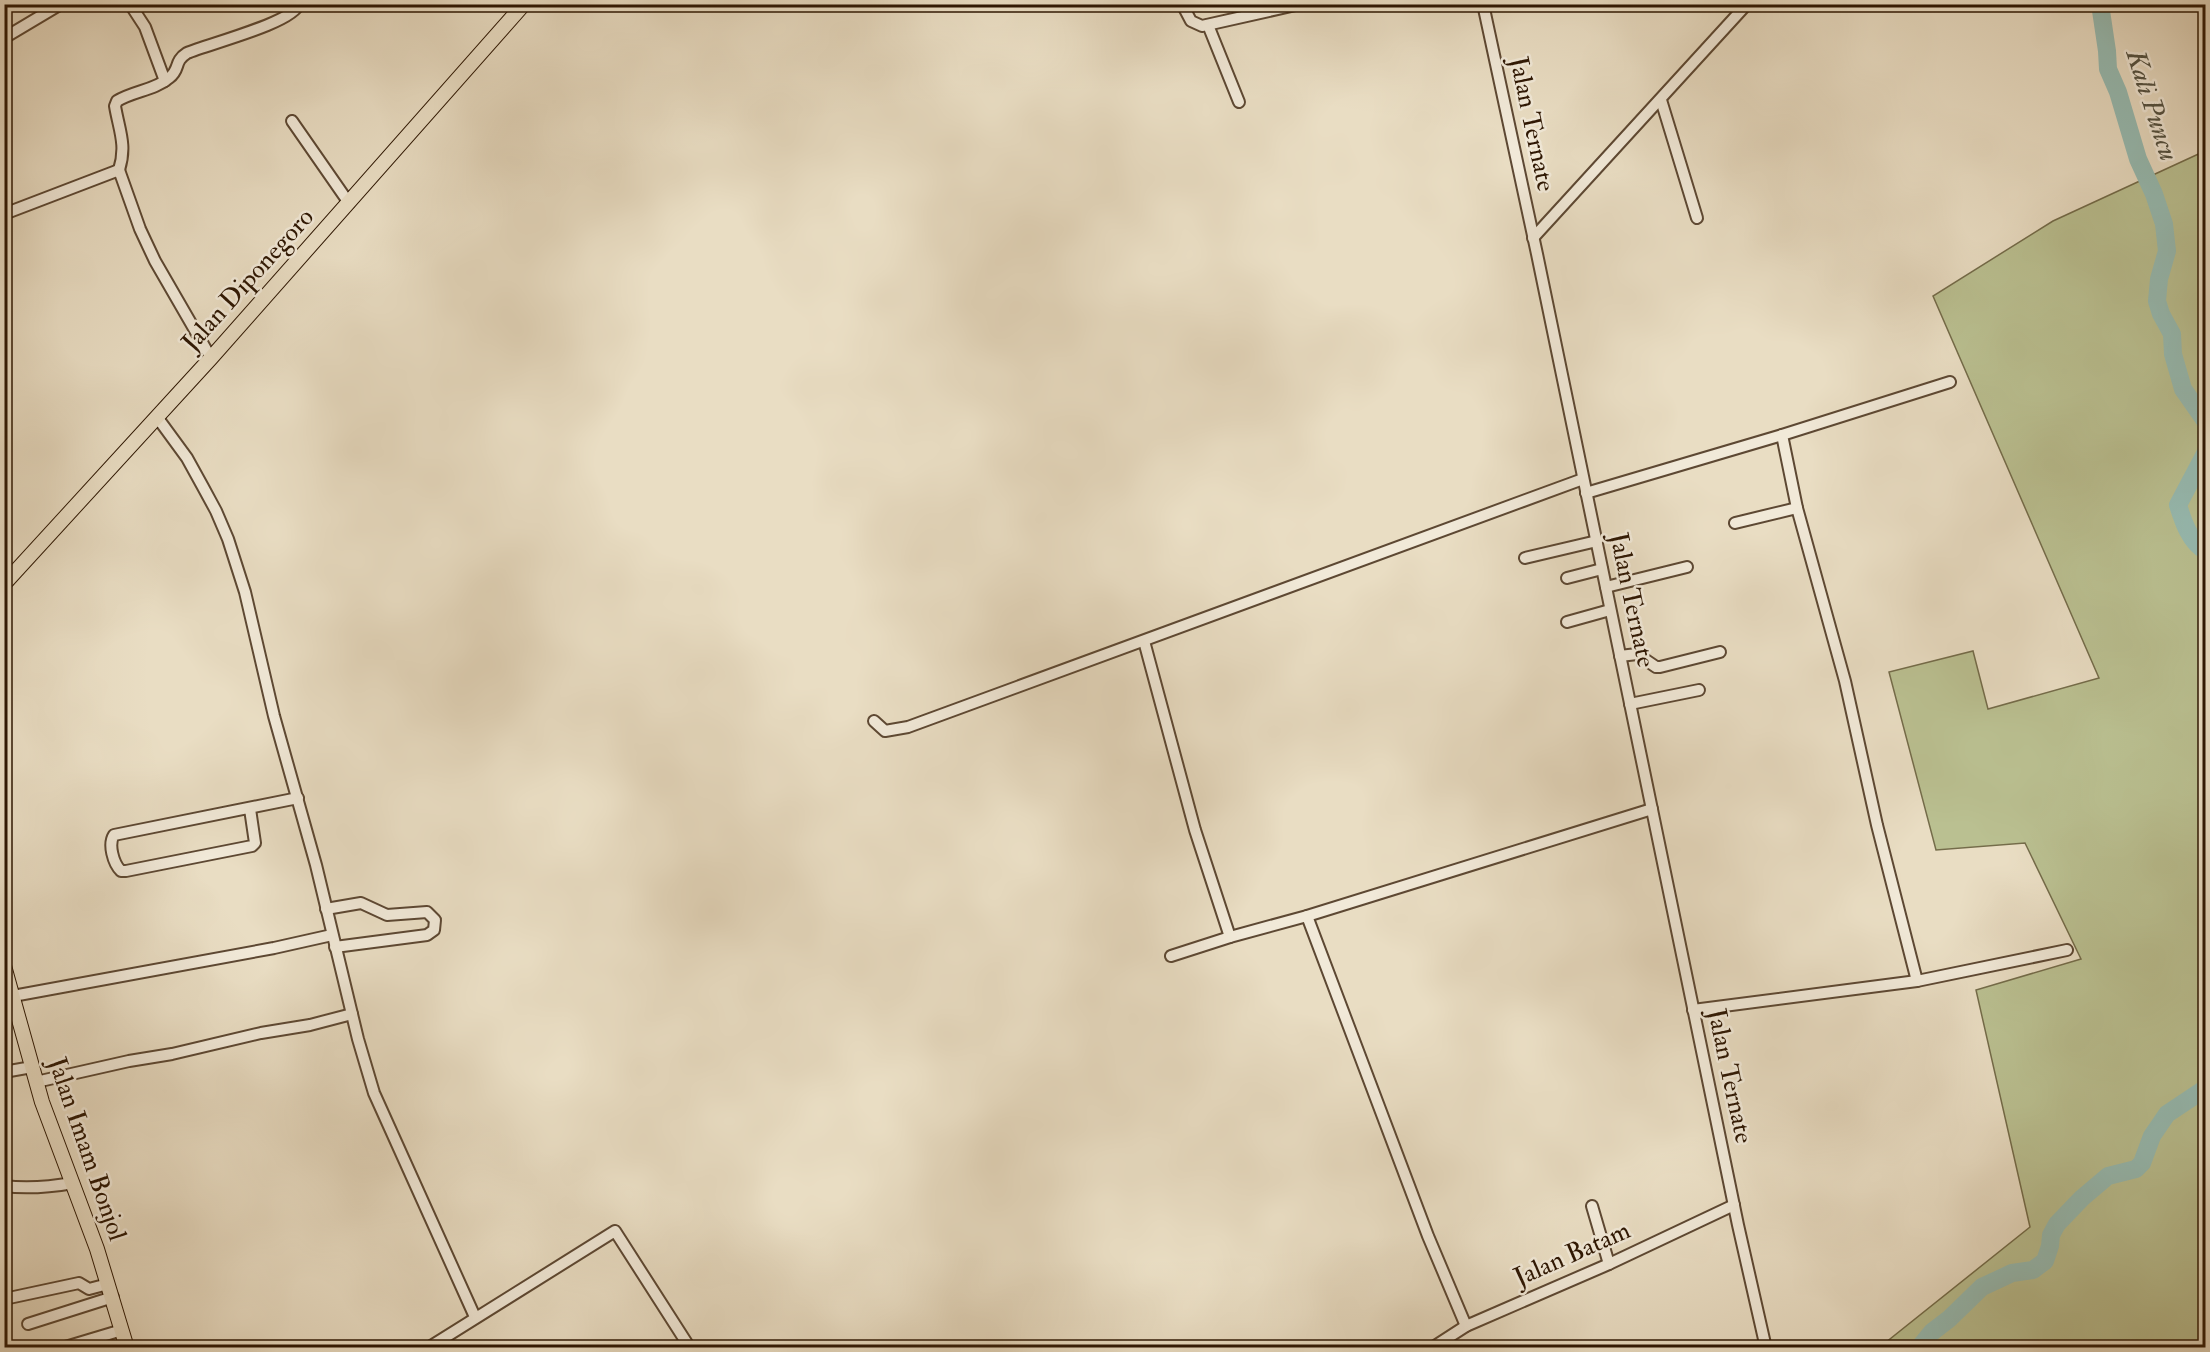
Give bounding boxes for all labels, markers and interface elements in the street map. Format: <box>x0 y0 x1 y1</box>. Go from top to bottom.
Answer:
water label: Kali Puncu <box>2118 43 2186 165</box>
street label: Jalan Ternate <box>1502 53 1562 194</box>
street label: Jalan Diponegoro <box>174 202 322 360</box>
street label: Jalan Ternate <box>1602 529 1662 670</box>
street label: Jalan Ternate <box>1700 1005 1760 1146</box>
street label: Jalan Imam Bonjol <box>40 1052 133 1245</box>
street label: Jalan Batam <box>1508 1214 1635 1294</box>

